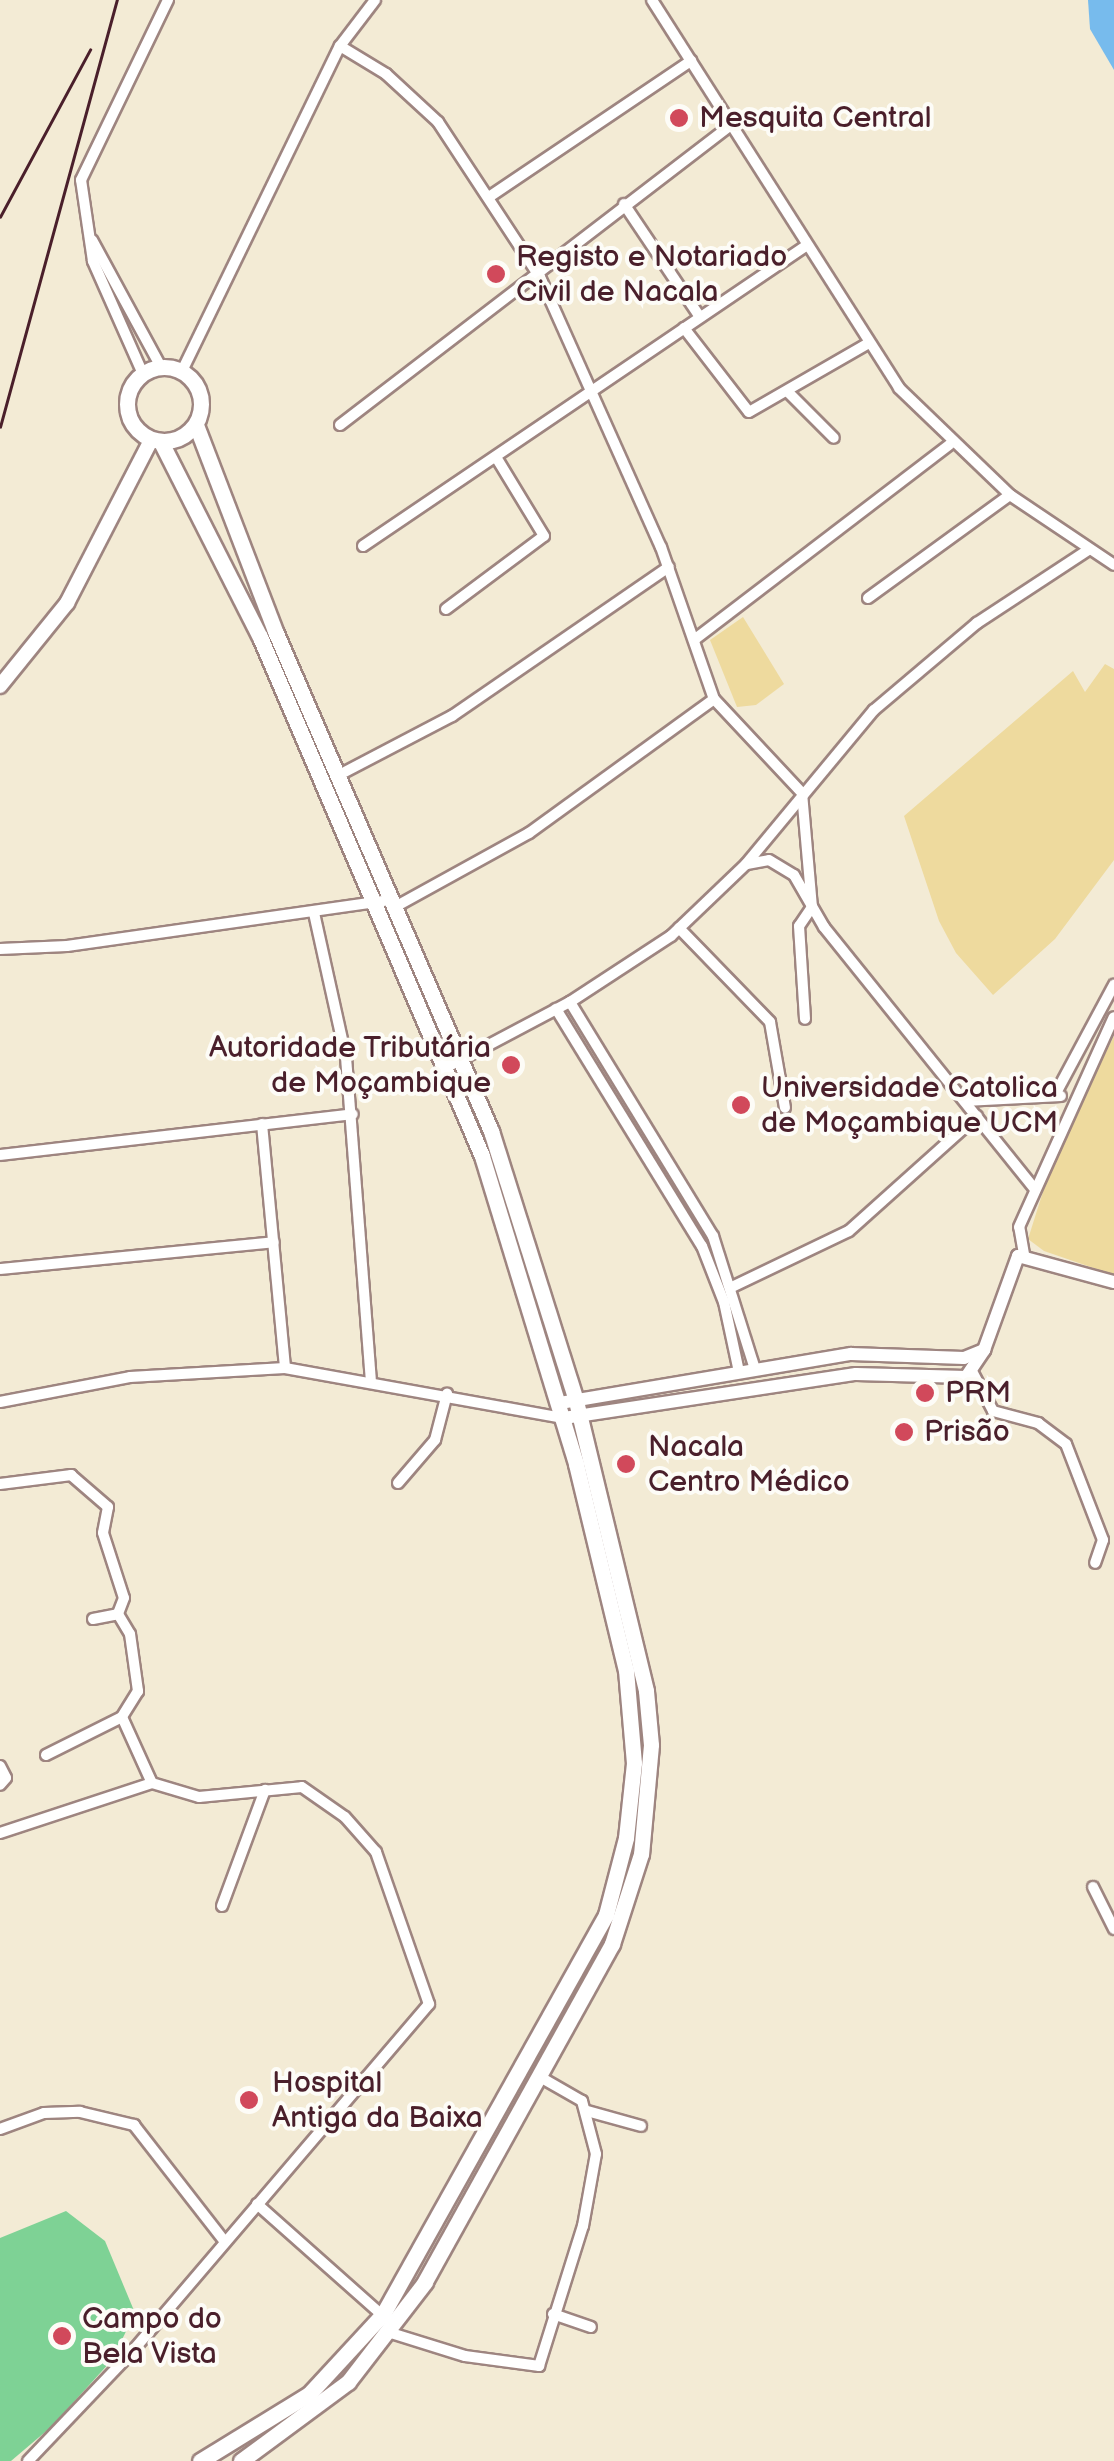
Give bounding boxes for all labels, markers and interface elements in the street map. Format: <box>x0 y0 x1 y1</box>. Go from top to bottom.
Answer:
place label: Mesquita Central <box>699 100 931 136</box>
marker: Mesquita Central <box>668 107 690 129</box>
place label: Registo e Notariado Civil de Nacala <box>516 239 787 310</box>
marker: Registo e Notariado Civil de Nacala <box>485 263 507 285</box>
place label: Autoridade Tributária de Moçambique <box>208 1030 491 1100</box>
marker: Autoridade Tributária de Moçambique <box>500 1054 522 1076</box>
place label: Universidade Catolica de Moçambique UCM <box>761 1070 1058 1140</box>
marker: Universidade Catolica de Moçambique UCM <box>730 1094 752 1116</box>
place label: PRM <box>945 1375 1011 1411</box>
marker: PRM <box>914 1382 936 1404</box>
place label: Prisão <box>924 1414 1010 1450</box>
marker: Prisão <box>893 1421 915 1443</box>
place label: Nacala Centro Médico <box>648 1429 850 1500</box>
marker: Nacala Centro Médico <box>613 1451 639 1477</box>
place label: Hospital Antiga da Baixa <box>272 2065 483 2136</box>
marker: Hospital Antiga da Baixa <box>236 2087 262 2113</box>
place label: Campo do Bela Vista <box>82 2301 222 2372</box>
marker: Campo do Bela Vista <box>51 2325 73 2347</box>

